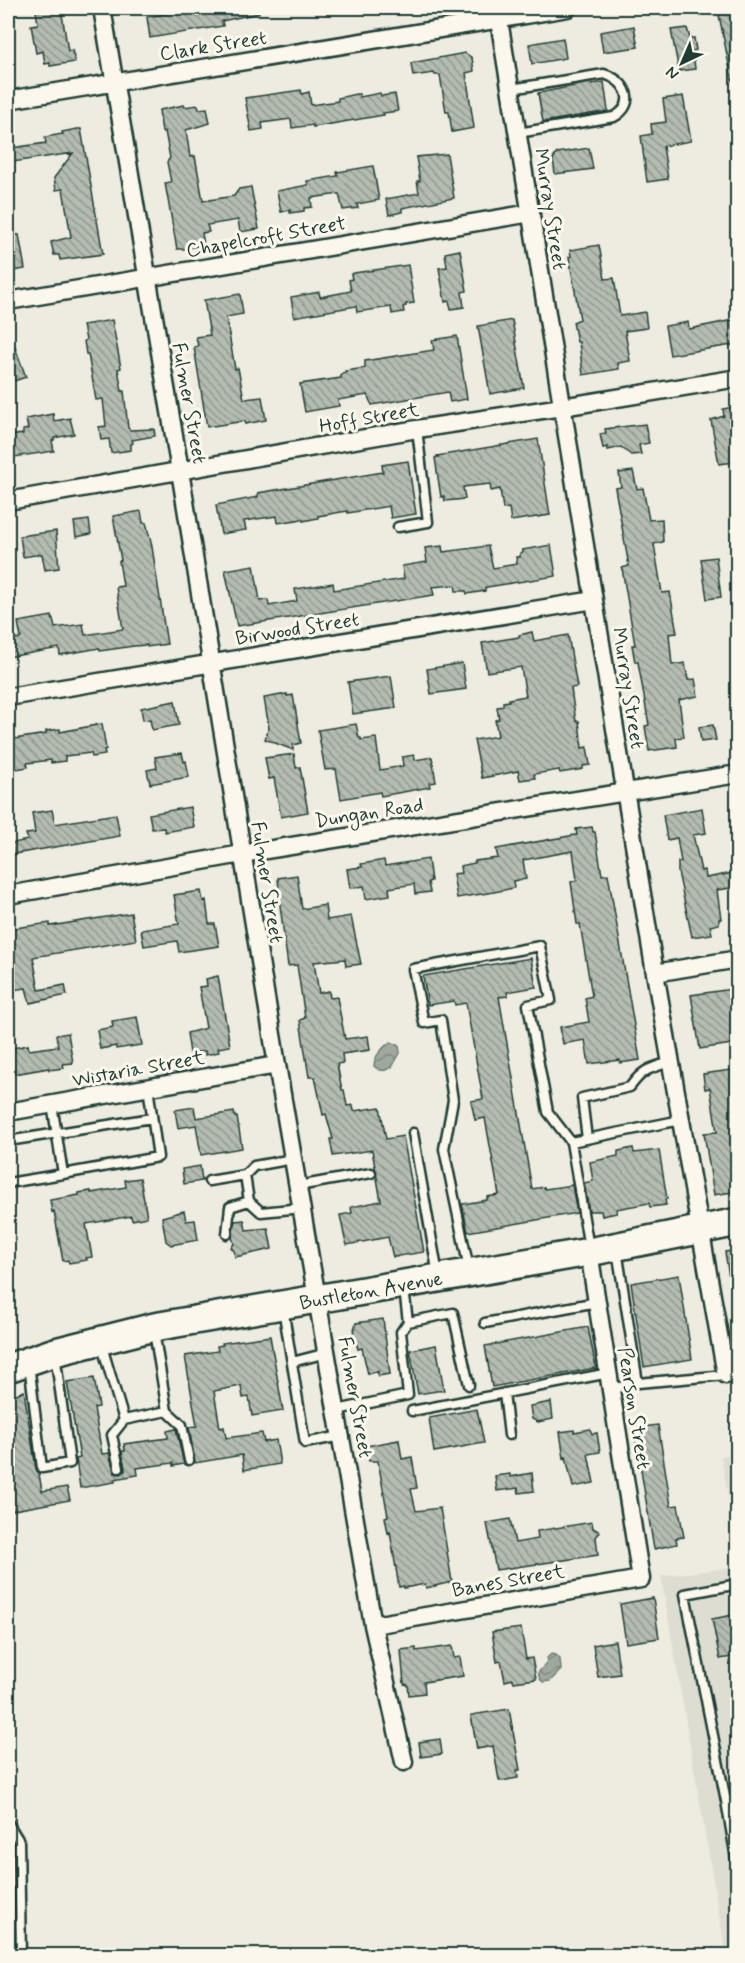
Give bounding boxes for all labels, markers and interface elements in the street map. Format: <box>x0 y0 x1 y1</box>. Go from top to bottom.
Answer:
street label: Clark Street <box>158 25 269 68</box>
north arrow <box>652 33 712 93</box>
text: N <box>661 61 684 84</box>
street label: Murray Street <box>527 147 572 272</box>
street label: Chapelcroft Street <box>184 210 348 265</box>
street label: Fulmer Street <box>165 340 212 466</box>
street label: Hoff Street <box>317 396 421 441</box>
street label: Birwood Street <box>233 606 361 653</box>
street label: Murray Street <box>605 626 650 751</box>
street label: Dungan Road <box>313 792 426 836</box>
street label: Fulmer Street <box>244 819 289 945</box>
street label: Wistaria Street <box>70 1045 207 1094</box>
street label: Bustleton Avenue <box>298 1266 445 1317</box>
street label: Fulmer Street <box>331 1334 378 1460</box>
street label: Pearson Street <box>611 1345 657 1471</box>
street label: Banes Street <box>450 1558 567 1605</box>

